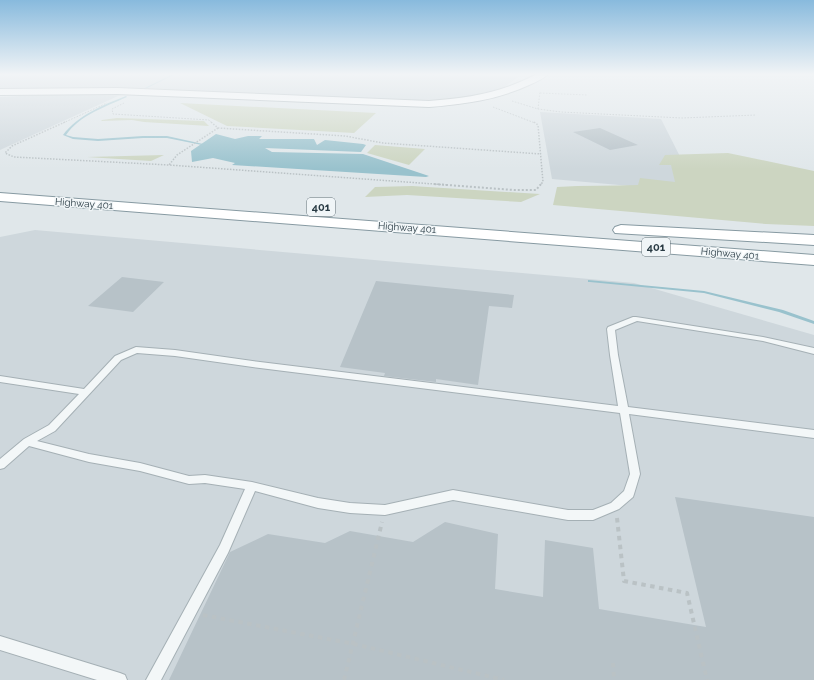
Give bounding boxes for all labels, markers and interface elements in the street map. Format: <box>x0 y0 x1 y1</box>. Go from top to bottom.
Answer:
street label: Highway 401 <box>54 196 114 211</box>
road number: 401 <box>307 198 335 216</box>
street label: Highway 401 <box>377 220 437 235</box>
road number: 401 <box>642 238 670 256</box>
street label: Highway 401 <box>700 245 760 262</box>

